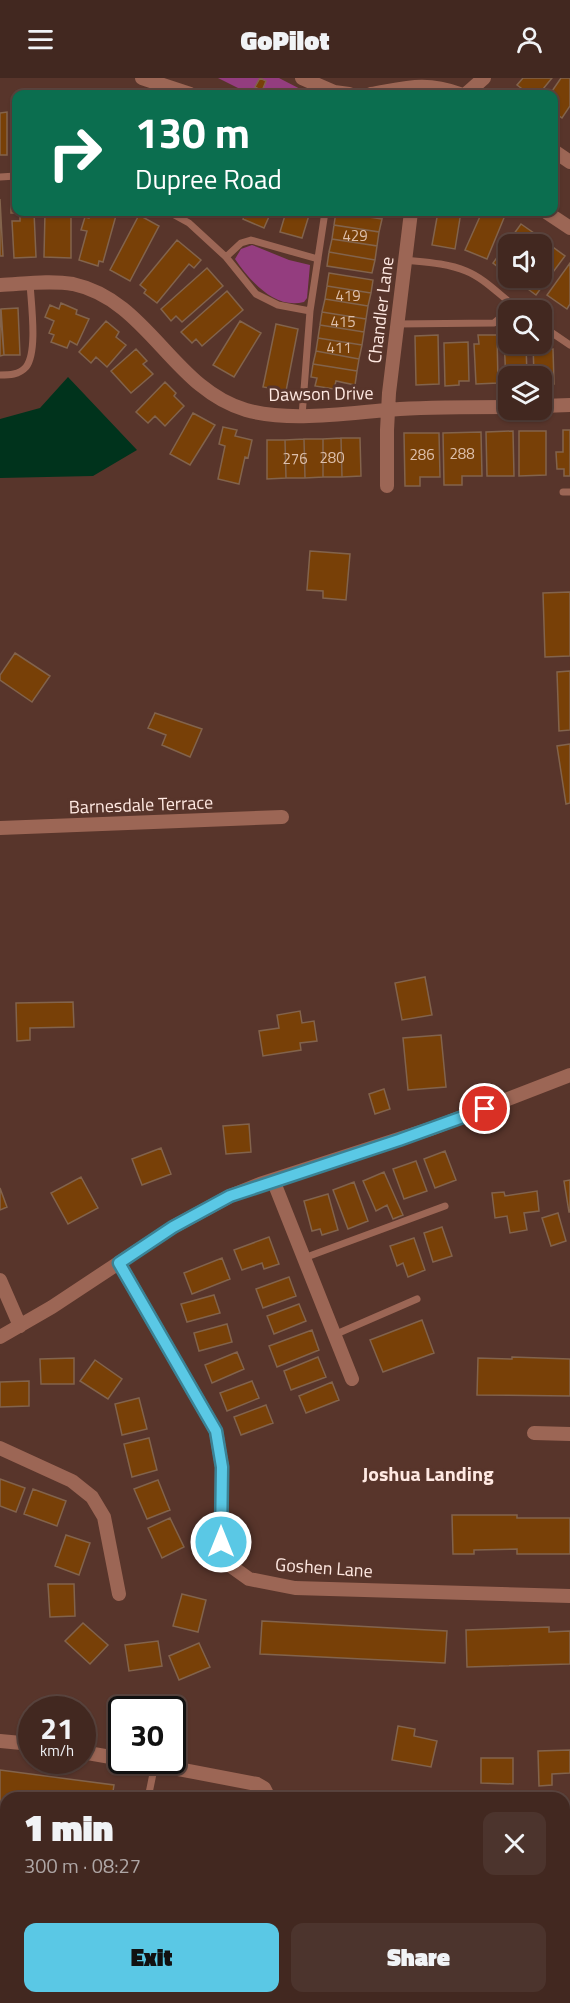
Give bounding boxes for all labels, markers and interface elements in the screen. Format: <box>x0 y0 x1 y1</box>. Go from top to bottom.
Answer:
text: GoPilot <box>241 19 329 60</box>
icon: menu <box>24 23 57 56</box>
icon: person <box>513 23 546 56</box>
text: 130 m <box>135 100 250 164</box>
icon: right <box>36 114 114 192</box>
text: Dupree Road <box>135 158 282 199</box>
house number: 429 <box>342 224 368 247</box>
map controls <box>498 234 552 420</box>
button: sound <box>498 234 552 288</box>
street label: Chandler Lane <box>361 255 400 365</box>
house number: 419 <box>335 284 361 307</box>
button: search <box>498 300 552 354</box>
house number: 415 <box>330 310 356 333</box>
house number: 411 <box>326 336 352 359</box>
button: layers <box>498 366 552 420</box>
street label: Dawson Drive <box>268 379 374 408</box>
house number: 288 <box>449 442 475 465</box>
house number: 286 <box>409 443 435 466</box>
house number: 280 <box>319 446 345 469</box>
house number: 276 <box>282 447 308 470</box>
street label: Barnesdale Terrace <box>68 788 214 821</box>
pin <box>459 1083 510 1134</box>
icon: arrive <box>468 1092 501 1125</box>
district label: Joshua Landing <box>362 1458 494 1489</box>
position arrow <box>189 1510 253 1574</box>
street label: Goshen Lane <box>274 1551 374 1584</box>
speed limit sign: 30 <box>108 1696 186 1774</box>
text: 21 <box>40 1705 74 1751</box>
text: km/h <box>40 1739 74 1762</box>
text: 1 min <box>24 1800 113 1855</box>
button: close <box>483 1812 546 1875</box>
text: 300 m · 08:27 <box>24 1850 141 1881</box>
button: Exit <box>24 1923 279 1992</box>
button: Share <box>291 1923 546 1992</box>

